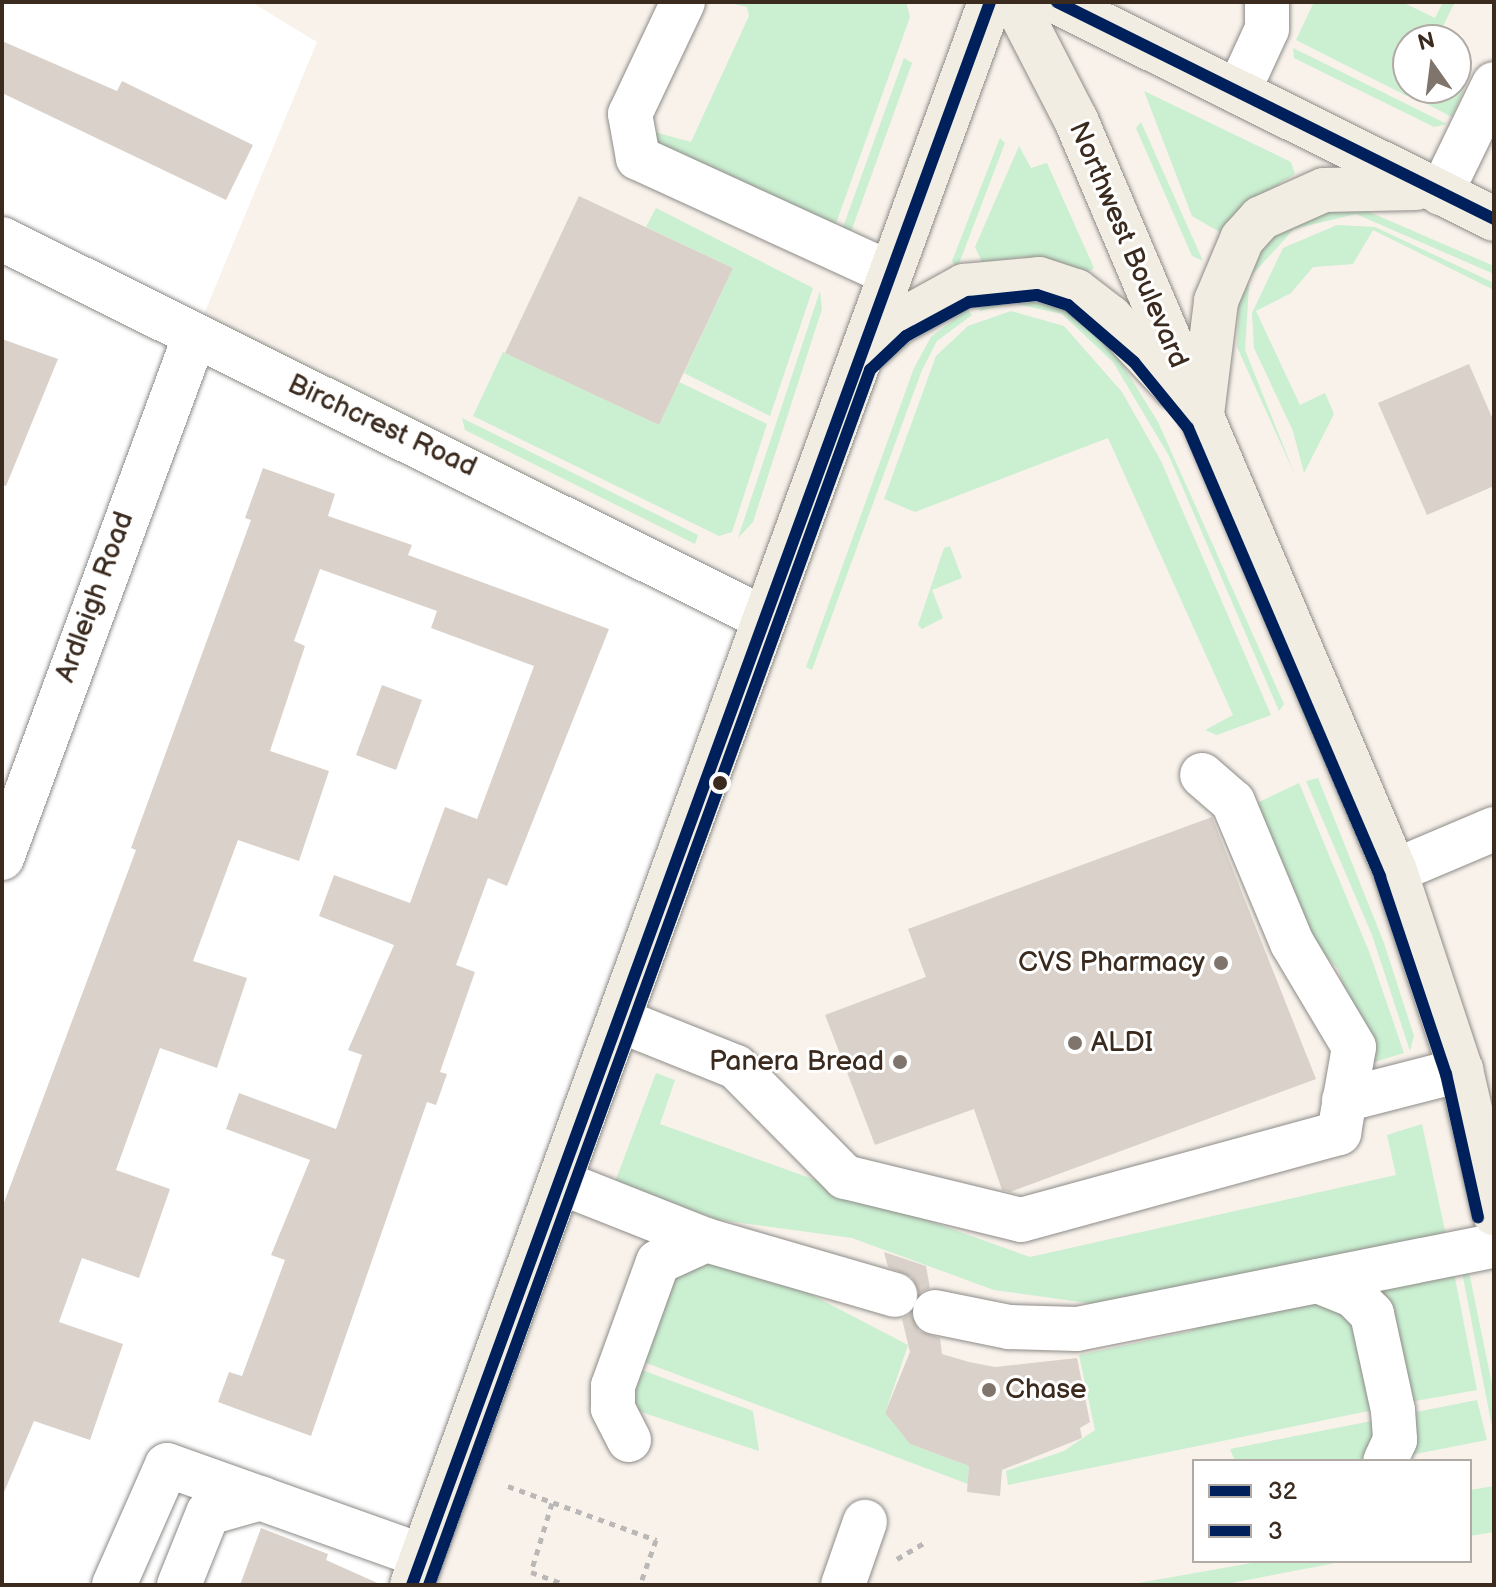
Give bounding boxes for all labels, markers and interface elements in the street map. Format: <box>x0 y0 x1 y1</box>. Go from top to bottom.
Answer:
north arrow <box>1392 24 1472 104</box>
text: N <box>1415 27 1438 57</box>
street label: Northwest Boulevard <box>1061 117 1195 373</box>
street label: Birchcrest Road <box>282 368 482 484</box>
street label: Ardleigh Road <box>49 507 141 687</box>
unlabelled marker <box>712 775 728 791</box>
place label: CVS Pharmacy <box>1018 946 1205 980</box>
marker: CVS Pharmacy <box>1212 954 1230 972</box>
place label: ALDI <box>1091 1026 1153 1060</box>
marker: ALDI <box>1066 1034 1084 1052</box>
place label: Panera Bread <box>709 1045 884 1079</box>
marker: Panera Bread <box>891 1053 909 1071</box>
place label: Chase <box>1005 1373 1087 1407</box>
marker: Chase <box>980 1381 998 1399</box>
legend <box>1192 1459 1472 1563</box>
text: 32 <box>1268 1477 1297 1506</box>
text: 3 <box>1268 1517 1283 1546</box>

